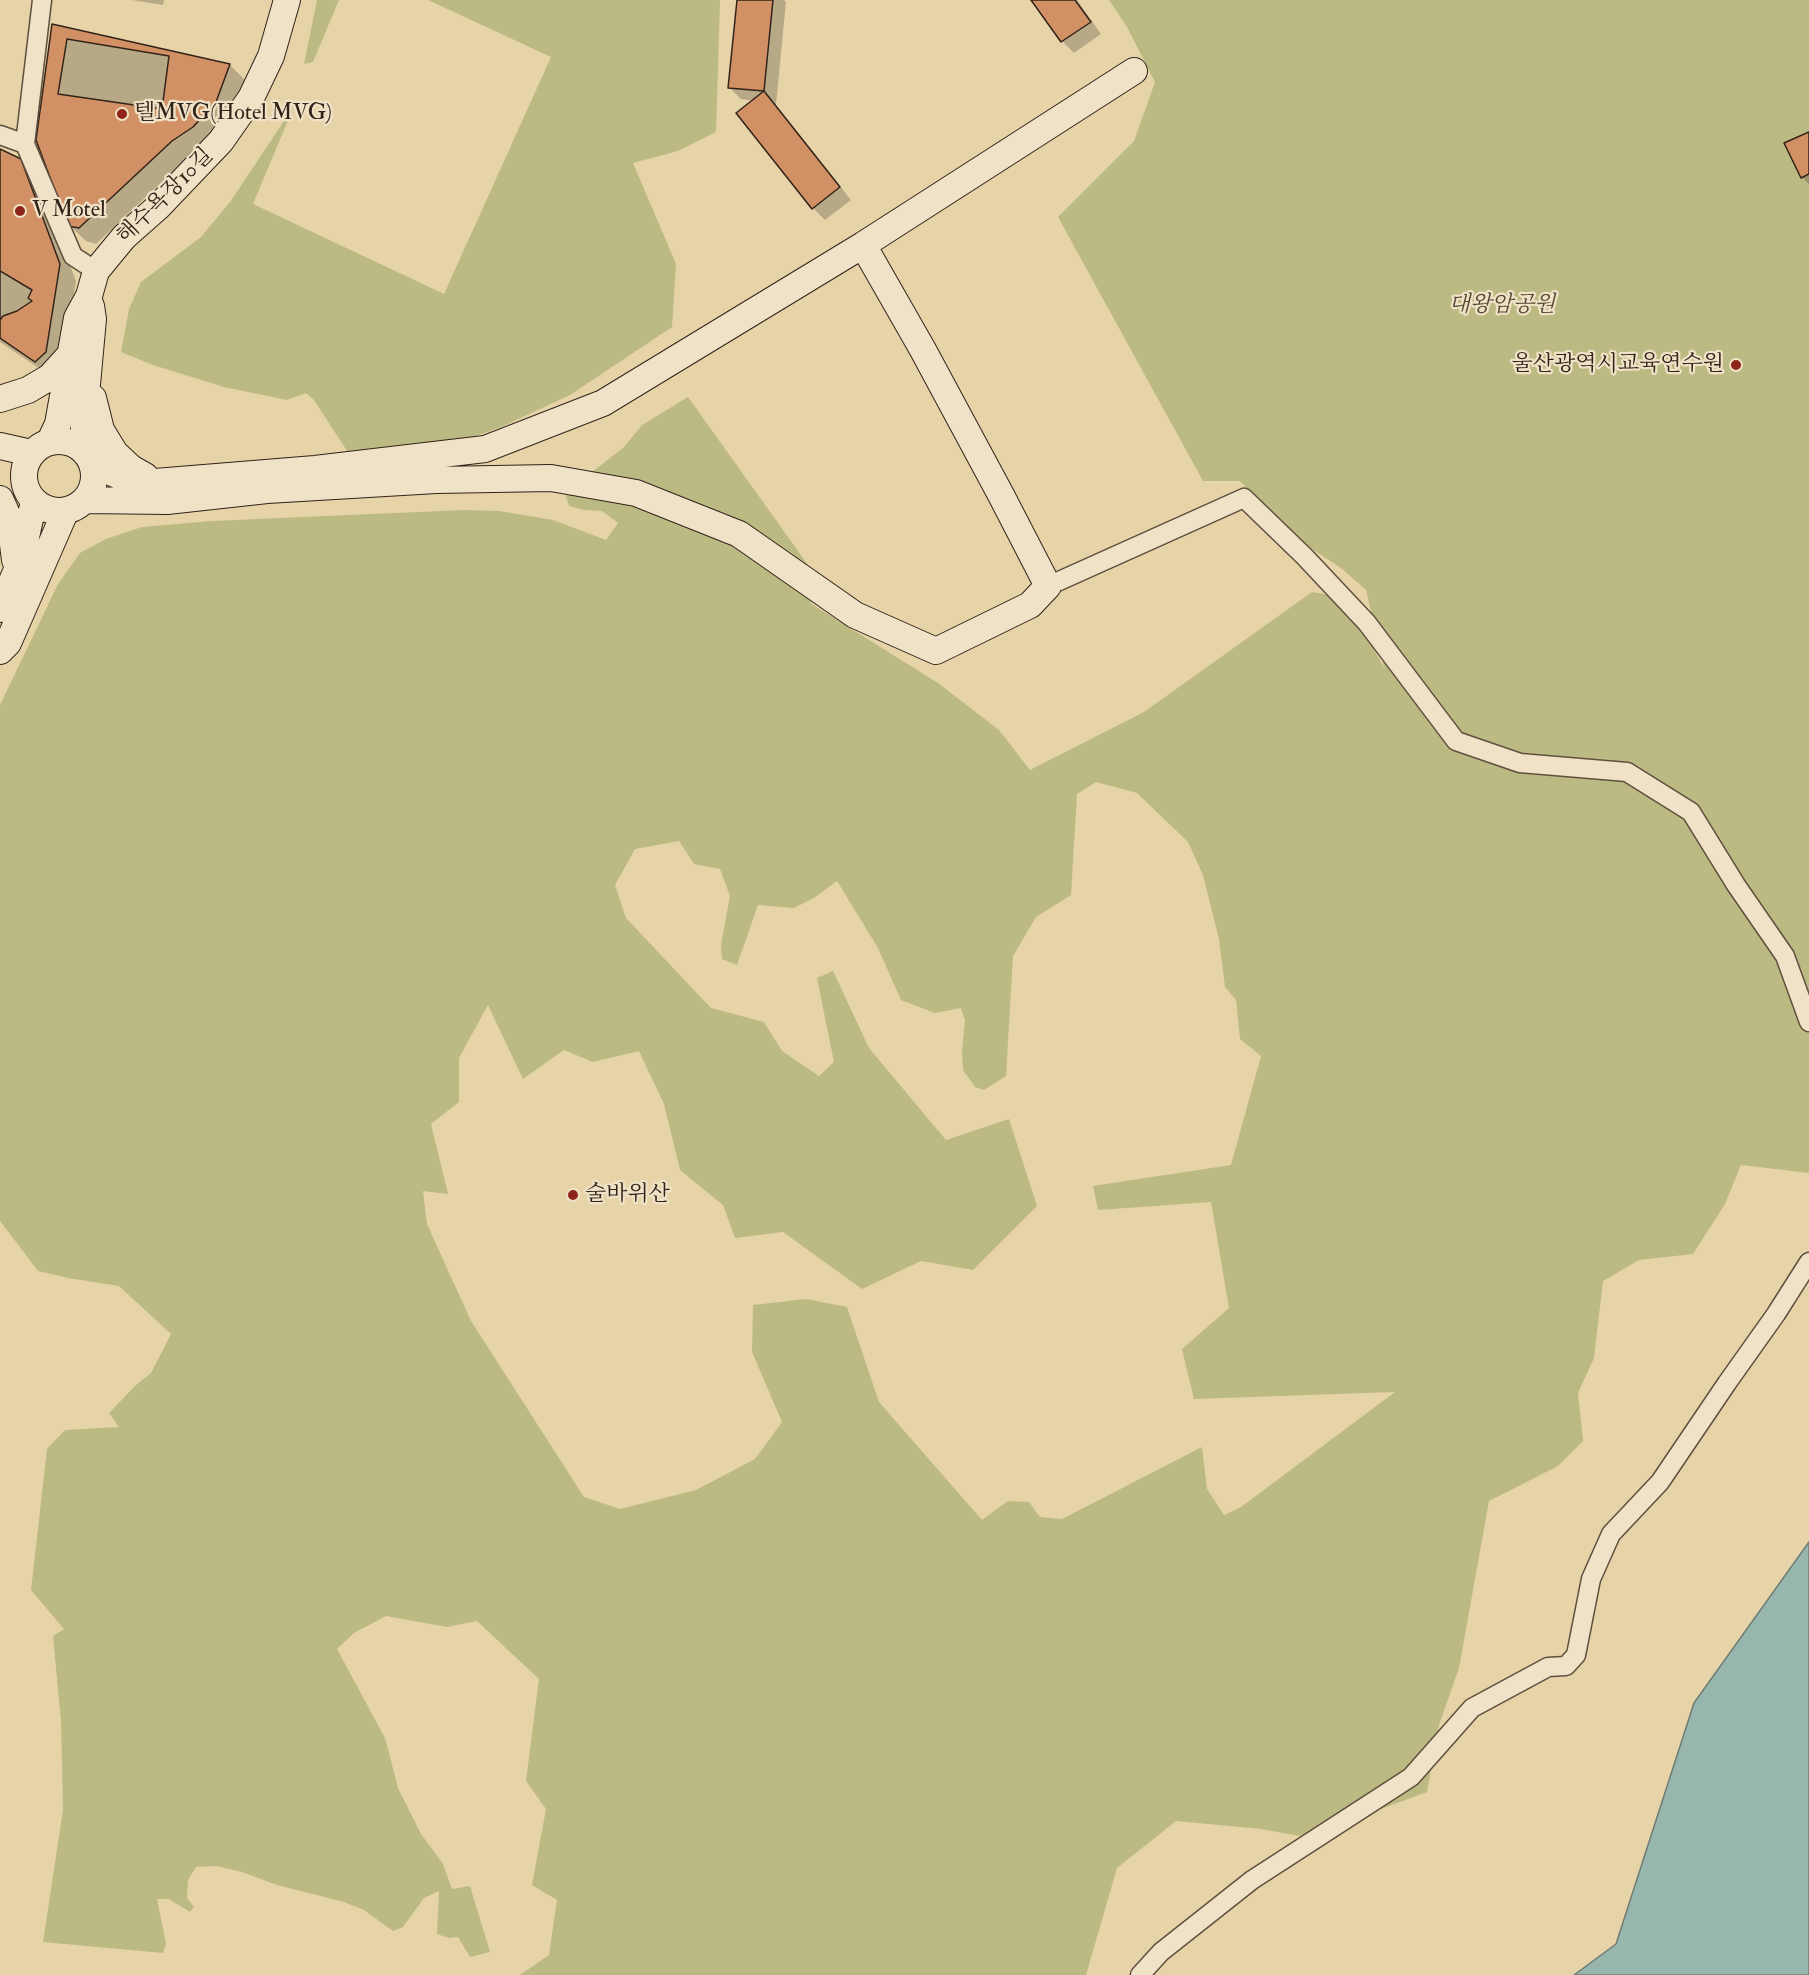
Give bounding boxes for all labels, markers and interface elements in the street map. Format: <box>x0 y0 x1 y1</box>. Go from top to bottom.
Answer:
place label: 텔MVG(Hotel MVG) <box>134 101 332 127</box>
marker: 텔MVG(Hotel MVG) <box>115 107 129 121</box>
street label: 해수욕장10길 <box>112 143 220 251</box>
place label: V Motel <box>32 198 106 224</box>
marker: V Motel <box>13 204 27 218</box>
park label: 대왕암공원 <box>1449 293 1555 319</box>
place label: 울산광역시교육연수원 <box>1511 352 1724 378</box>
marker: 울산광역시교육연수원 <box>1729 358 1743 372</box>
place label: 술바위산 <box>585 1182 670 1208</box>
marker: 술바위산 <box>566 1188 580 1202</box>

